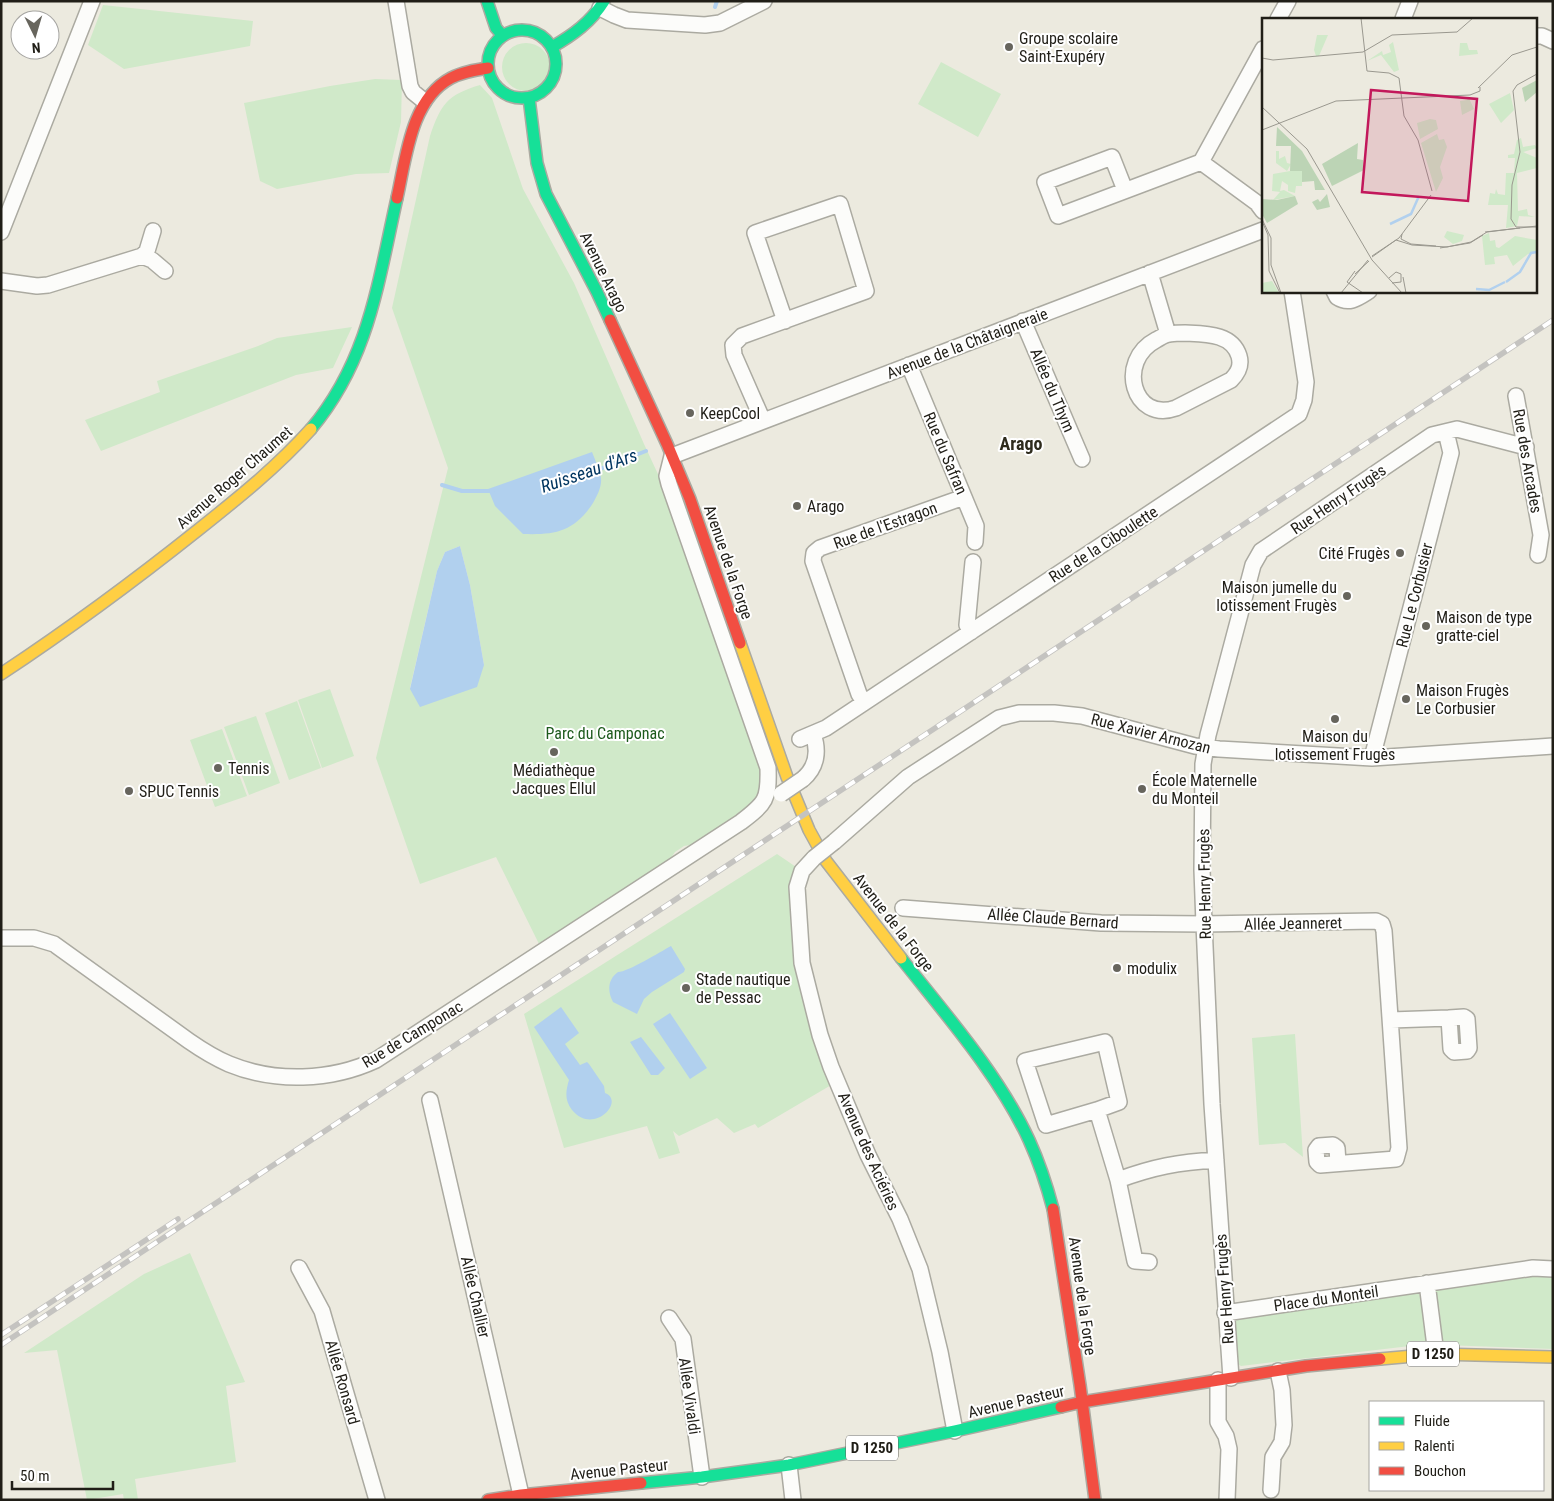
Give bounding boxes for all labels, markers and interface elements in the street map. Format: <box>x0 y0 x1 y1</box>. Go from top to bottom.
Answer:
north arrow <box>10 10 60 60</box>
inset map <box>1262 18 1536 292</box>
place label: Groupe scolaire Saint-Exupéry <box>1019 29 1118 66</box>
text: N <box>31 40 41 56</box>
marker: Groupe scolaire Saint-Exupéry <box>1003 41 1015 53</box>
street label: Avenue Arago <box>576 229 631 316</box>
street label: Avenue de la Châtaigneraie <box>884 304 1050 383</box>
street label: Allée du Thym <box>1026 345 1079 435</box>
place label: KeepCool <box>700 404 760 423</box>
marker: KeepCool <box>684 407 696 419</box>
street label: Rue des Arcades <box>1509 407 1546 515</box>
street label: Rue du Safran <box>920 409 971 497</box>
street label: Avenue Roger Chaumet <box>173 422 296 533</box>
district label: Arago <box>1000 433 1043 454</box>
water label: Ruisseau d'Ars <box>538 444 640 497</box>
street label: Rue Henry Frugès <box>1287 461 1389 538</box>
place label: Arago <box>807 497 844 516</box>
street label: Rue de l'Estragon <box>831 498 940 553</box>
marker: Arago <box>791 500 803 512</box>
street label: Rue de la Ciboulette <box>1045 502 1161 587</box>
street label: Avenue de la Forge <box>700 503 757 622</box>
street label: Rue Le Corbusier <box>1392 541 1437 649</box>
place label: Cité Frugès <box>1319 544 1390 563</box>
marker: Cité Frugès <box>1394 547 1406 559</box>
place label: Maison jumelle du lotissement Frugès <box>1216 578 1337 615</box>
marker: Maison jumelle du lotissement Frugès <box>1341 590 1353 602</box>
place label: Maison de type gratte-ciel <box>1436 608 1532 645</box>
marker: Maison de type gratte-ciel <box>1420 620 1432 632</box>
place label: Maison Frugès Le Corbusier <box>1416 681 1509 718</box>
marker: Maison Frugès Le Corbusier <box>1400 693 1412 705</box>
street label: Rue Xavier Arnozan <box>1089 709 1213 758</box>
marker: Maison du lotissement Frugès <box>1329 713 1341 725</box>
park label: Parc du Camponac <box>545 724 665 743</box>
place label: Maison du lotissement Frugès <box>1275 727 1395 764</box>
marker: Médiathèque Jacques Ellul <box>548 746 560 758</box>
place label: Tennis <box>228 759 270 778</box>
place label: Médiathèque Jacques Ellul <box>512 761 596 798</box>
marker: Tennis <box>212 762 224 774</box>
place label: École Maternelle du Monteil <box>1152 771 1257 808</box>
place label: SPUC Tennis <box>139 782 219 801</box>
marker: École Maternelle du Monteil <box>1136 783 1148 795</box>
marker: SPUC Tennis <box>123 785 135 797</box>
street label: Rue Henry Frugès <box>1194 828 1215 940</box>
street label: Avenue de la Forge <box>849 869 938 975</box>
street label: Allée Claude Bernard <box>987 904 1119 933</box>
street label: Allée Jeanneret <box>1244 913 1342 934</box>
place label: modulix <box>1127 959 1177 978</box>
marker: modulix <box>1111 962 1123 974</box>
place label: Stade nautique de Pessac <box>696 970 791 1007</box>
marker: Stade nautique de Pessac <box>680 982 692 994</box>
street label: Rue de Camponac <box>358 997 466 1072</box>
street label: Avenue des Aciéries <box>834 1089 903 1213</box>
street label: Rue Henry Frugès <box>1211 1233 1238 1345</box>
street label: Avenue de la Forge <box>1065 1236 1100 1357</box>
street label: Allée Challier <box>457 1254 494 1340</box>
street label: Place du Monteil <box>1272 1282 1380 1315</box>
street label: Allée Ronsard <box>321 1338 364 1427</box>
road number: D 1250 <box>1407 1342 1459 1366</box>
street label: Allée Vivaldi <box>675 1356 704 1436</box>
street label: Avenue Pasteur <box>966 1381 1066 1422</box>
legend <box>1369 1401 1544 1491</box>
text: Fluide <box>1414 1412 1450 1430</box>
road number: D 1250 <box>846 1436 898 1460</box>
text: Ralenti <box>1414 1437 1455 1455</box>
street label: Avenue Pasteur <box>569 1455 669 1484</box>
scale bar <box>12 1458 114 1490</box>
text: Bouchon <box>1414 1462 1466 1480</box>
text: 50 m <box>20 1467 50 1485</box>

